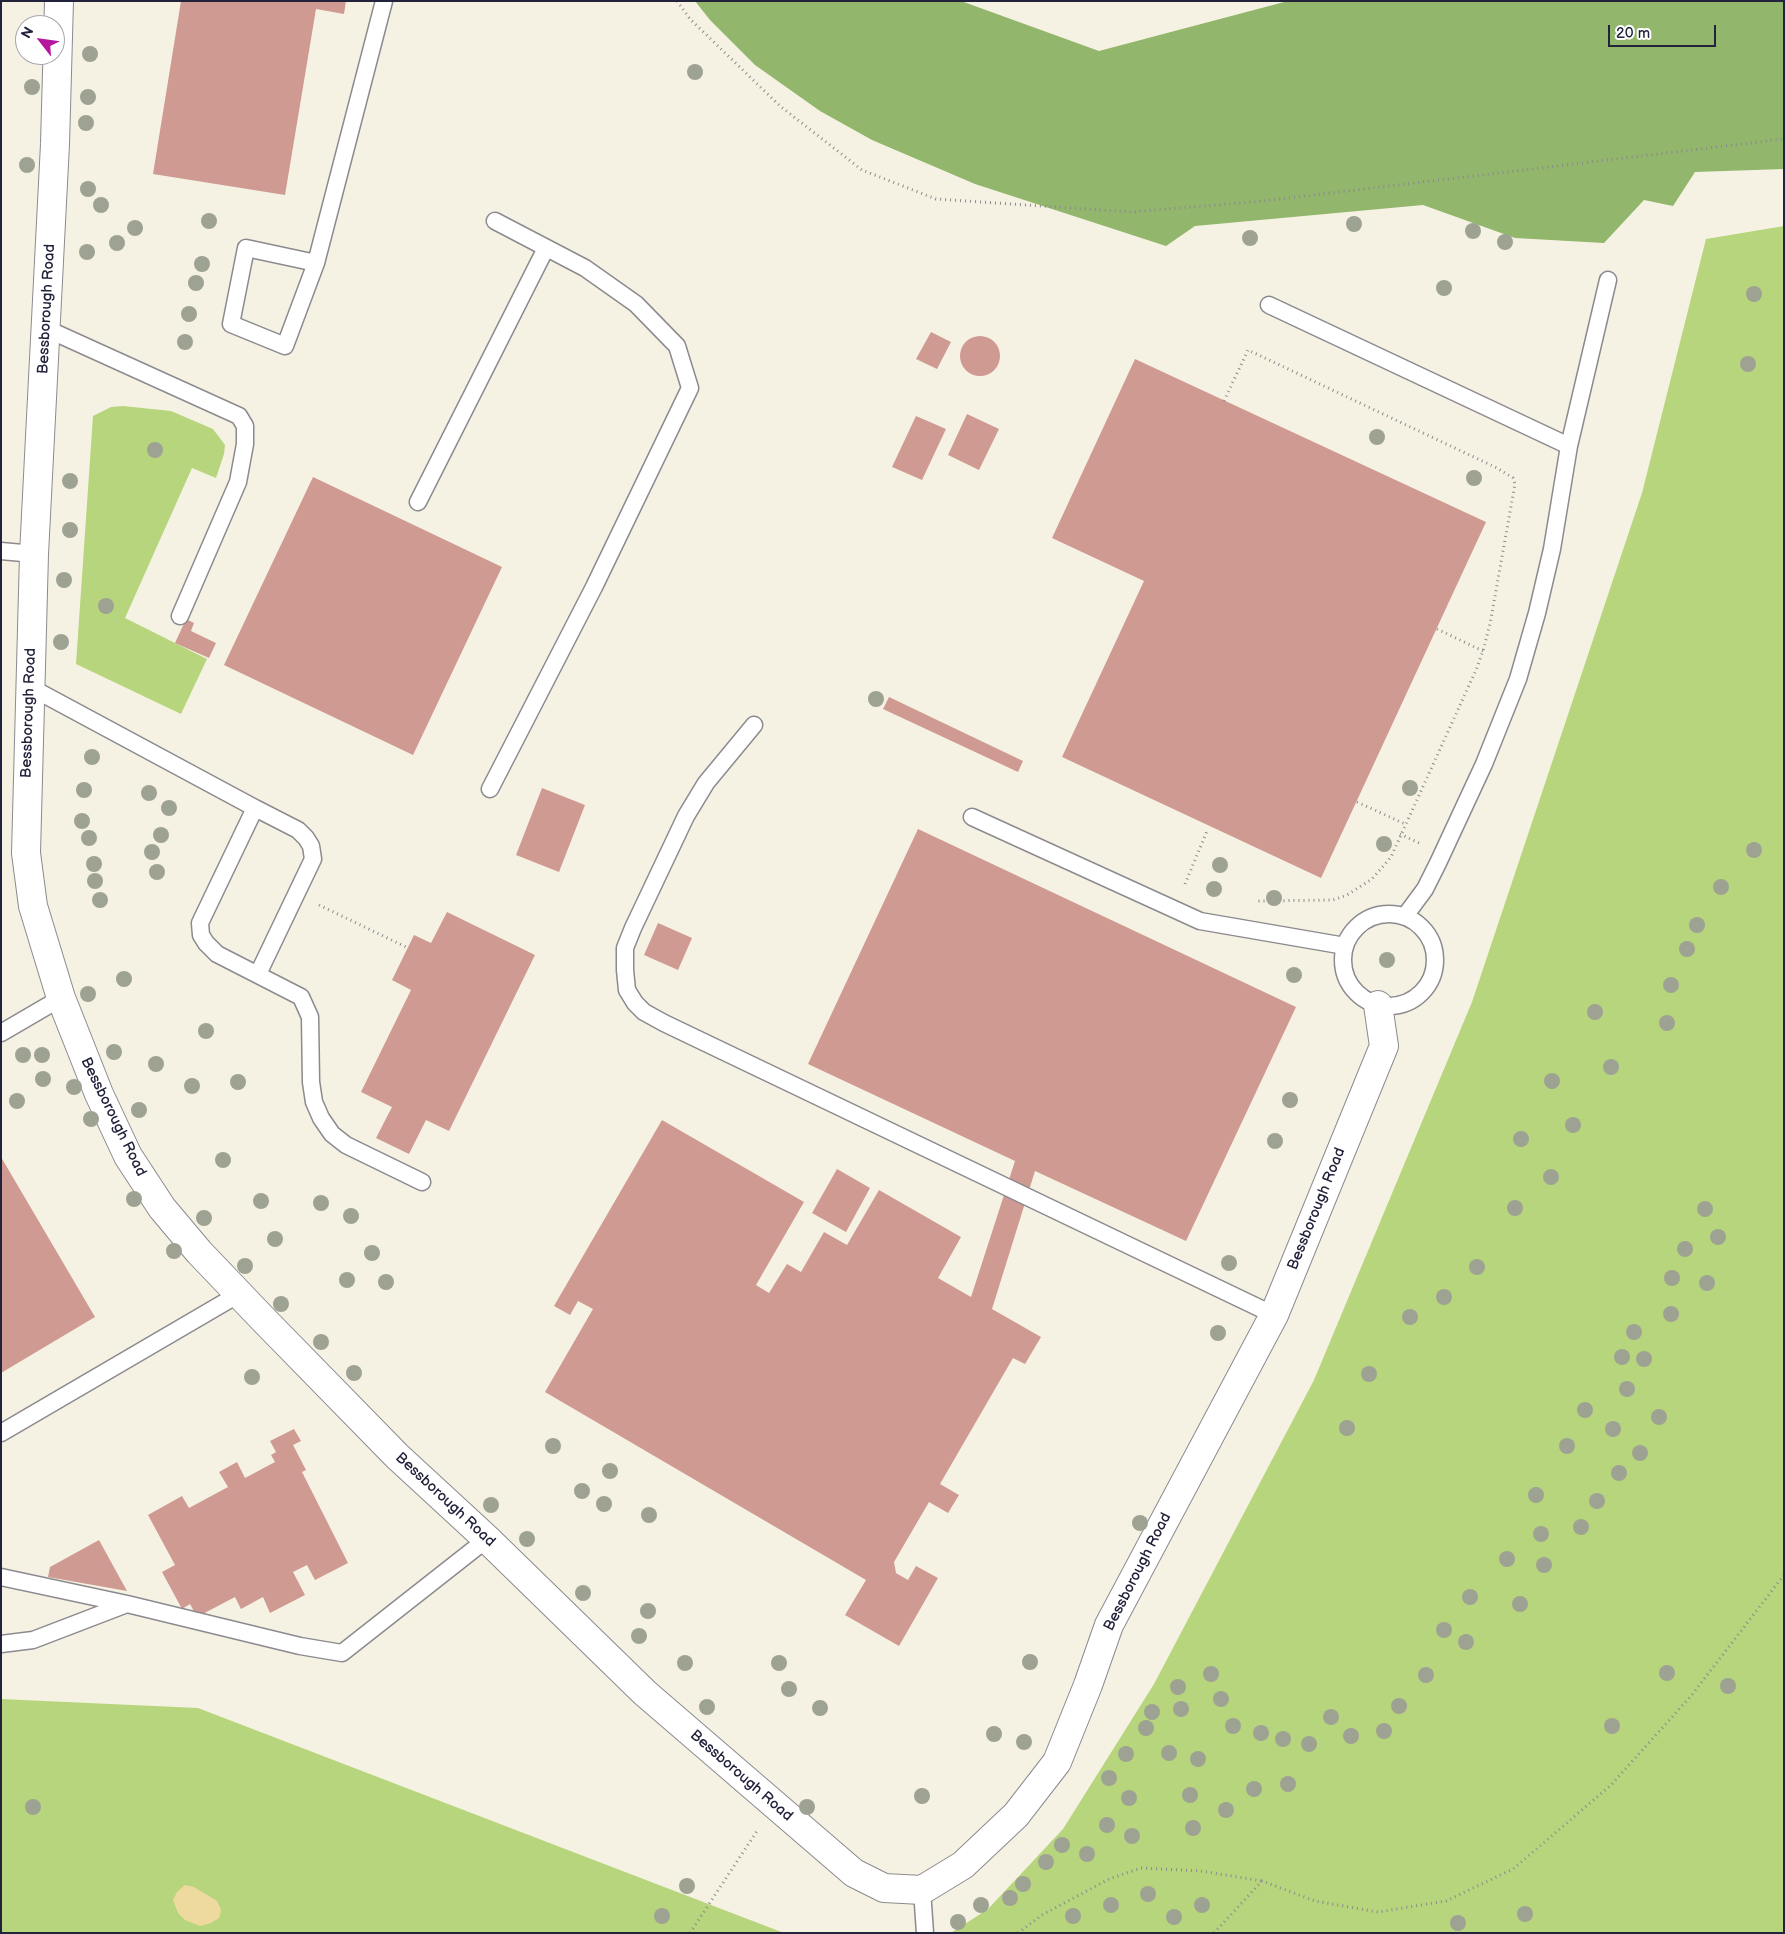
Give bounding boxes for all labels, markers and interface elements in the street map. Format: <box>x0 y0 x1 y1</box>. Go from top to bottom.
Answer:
north arrow <box>15 15 65 65</box>
scale bar <box>1610 15 1718 47</box>
text: N <box>17 24 37 42</box>
text: 20 m <box>1616 24 1650 43</box>
street label: Bessborough Road <box>35 244 59 374</box>
street label: Bessborough Road <box>18 648 40 778</box>
street label: Bessborough Road <box>76 1055 150 1179</box>
street label: Bessborough Road <box>1284 1145 1350 1273</box>
street label: Bessborough Road <box>391 1449 499 1551</box>
street label: Bessborough Road <box>1100 1510 1176 1634</box>
street label: Bessborough Road <box>686 1727 796 1825</box>

